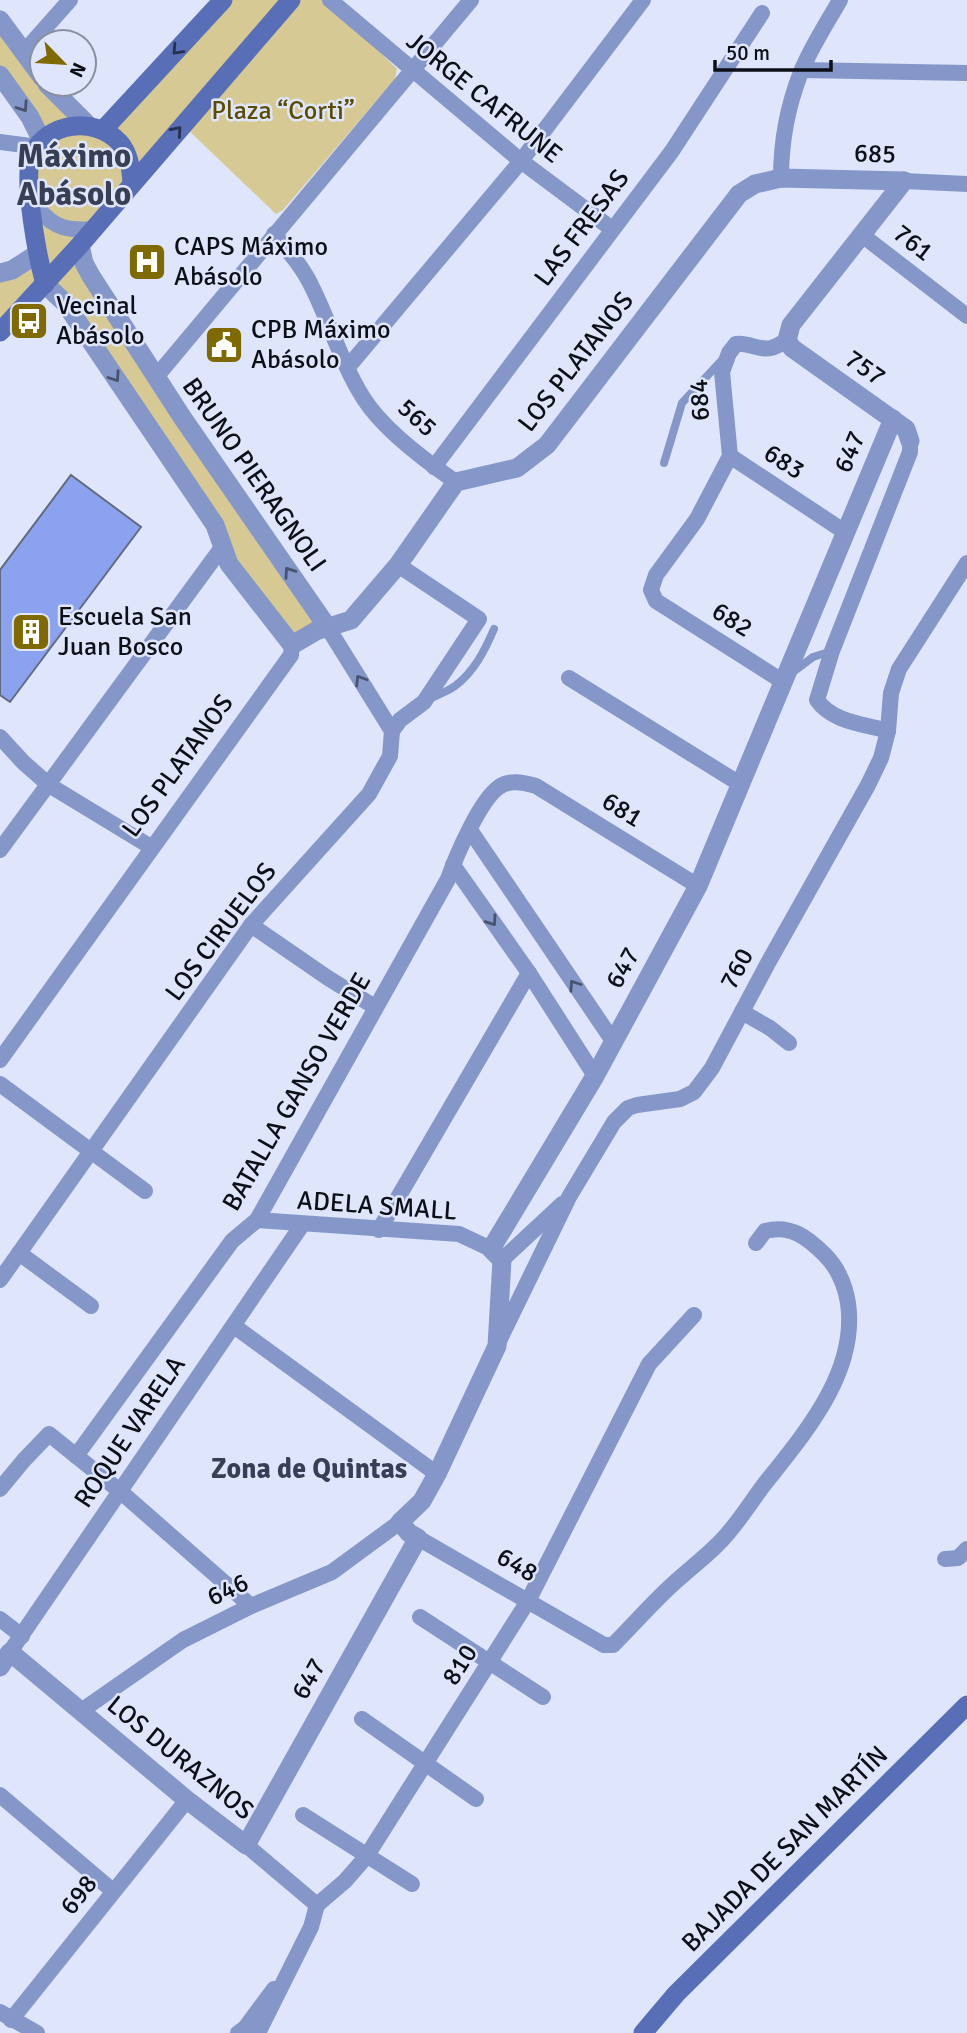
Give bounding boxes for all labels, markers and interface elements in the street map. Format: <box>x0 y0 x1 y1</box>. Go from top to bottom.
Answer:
street label: JORGE CAFRUNE <box>400 25 568 171</box>
north arrow <box>28 28 98 98</box>
scale bar <box>715 28 830 72</box>
text: 50 m <box>726 40 770 66</box>
one-way arrow <box>172 42 185 55</box>
text: N <box>64 59 91 81</box>
park label: Plaza “Corti” <box>211 95 355 127</box>
one-way arrow <box>15 99 27 112</box>
one-way arrow <box>169 126 181 139</box>
district label: Máximo Abásolo <box>17 136 131 215</box>
street label: 685 <box>853 137 897 171</box>
street label: LAS FRESAS <box>528 163 636 293</box>
street label: 761 <box>887 217 939 269</box>
place label: CAPS Máximo Abásolo <box>174 231 328 293</box>
hospital icon: CAPS Máximo Abásolo <box>126 241 168 283</box>
street label: LOS PLATANOS <box>511 286 641 438</box>
place label: Vecinal Abásolo <box>56 290 145 352</box>
bus stop icon: Vecinal Abásolo <box>8 300 50 342</box>
place label: CPB Máximo Abásolo <box>251 314 390 376</box>
public building icon: CPB Máximo Abásolo <box>203 324 245 366</box>
street label: 757 <box>839 343 891 393</box>
one-way arrow <box>107 369 119 382</box>
street label: BRUNO PIERAGNOLI <box>175 372 333 578</box>
street label: 684 <box>683 378 717 422</box>
street label: 565 <box>391 392 443 444</box>
street label: 647 <box>827 426 873 478</box>
street label: 683 <box>758 437 810 487</box>
one-way arrow <box>285 567 297 580</box>
street label: 682 <box>706 595 758 645</box>
place label: Escuela San Juan Bosco <box>58 601 192 663</box>
building icon: Escuela San Juan Bosco <box>10 611 52 653</box>
one-way arrow <box>356 674 369 687</box>
street label: LOS PLATANOS <box>115 688 241 844</box>
street label: 681 <box>596 785 648 835</box>
street label: LOS CIRUELOS <box>159 856 283 1008</box>
one-way arrow <box>484 913 496 926</box>
street label: 647 <box>599 942 647 994</box>
street label: 760 <box>713 943 761 995</box>
street label: BATALLA GANSO VERDE <box>216 967 378 1217</box>
one-way arrow <box>570 980 582 993</box>
street label: ADELA SMALL <box>296 1184 458 1228</box>
street label: ROQUE VARELA <box>67 1350 193 1514</box>
district label: Zona de Quintas <box>211 1452 407 1486</box>
street label: 648 <box>491 1541 543 1589</box>
street label: 646 <box>202 1567 254 1613</box>
street label: 810 <box>435 1639 485 1691</box>
street label: 647 <box>285 1653 333 1705</box>
street label: LOS DURAZNOS <box>100 1689 260 1827</box>
street label: BAJADA DE SAN MARTÍN <box>675 1739 895 1959</box>
street label: 698 <box>53 1869 105 1921</box>

